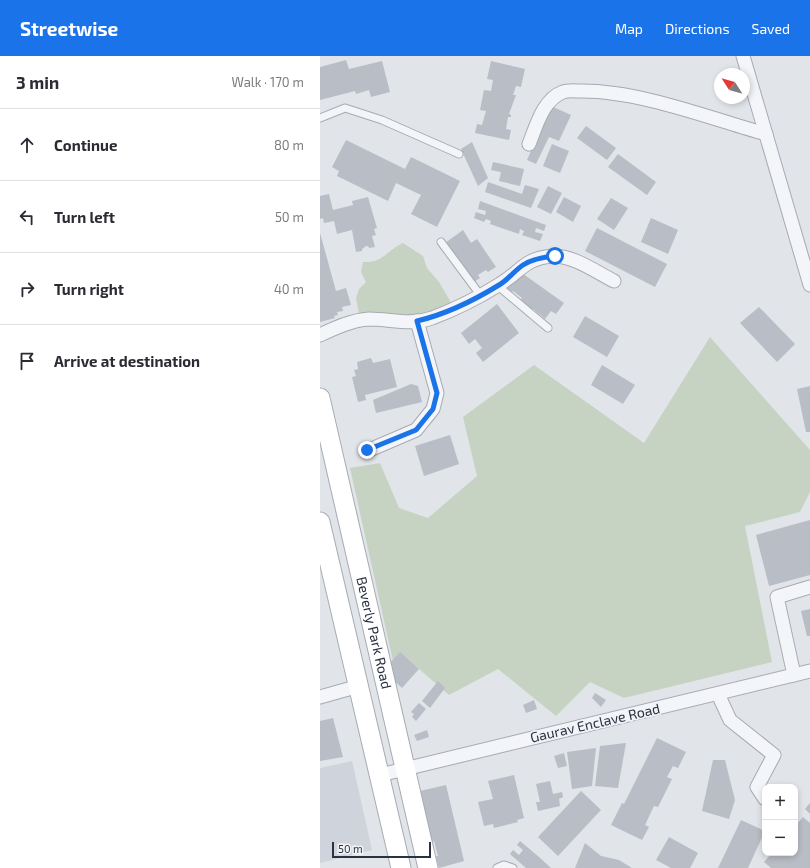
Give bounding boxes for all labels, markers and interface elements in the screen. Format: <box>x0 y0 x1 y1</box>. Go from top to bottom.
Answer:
text: Streetwise <box>20 17 118 40</box>
text: Map <box>615 20 643 37</box>
text: Directions <box>665 20 730 37</box>
text: Saved <box>752 20 790 37</box>
north arrow <box>714 68 750 104</box>
text: 3 min <box>16 72 59 92</box>
text: Walk · 170 m <box>232 74 304 90</box>
icon: ahead <box>16 134 38 156</box>
text: Continue <box>54 136 117 154</box>
text: 80 m <box>274 137 304 153</box>
icon: left <box>16 206 38 228</box>
text: Turn left <box>54 208 115 226</box>
text: 50 m <box>275 209 304 225</box>
route start <box>546 247 564 265</box>
icon: right <box>16 278 38 300</box>
text: Turn right <box>54 280 124 298</box>
text: 40 m <box>274 281 304 297</box>
icon: arrive <box>16 350 38 372</box>
text: Arrive at destination <box>54 352 200 370</box>
route end <box>358 441 376 459</box>
street label: Beverly Park Road <box>353 575 396 691</box>
street label: Gaurav Enclave Road <box>528 699 662 746</box>
map controls <box>762 784 798 856</box>
button: + <box>762 784 798 820</box>
button: − <box>762 820 798 856</box>
scale bar <box>332 840 431 859</box>
text: 50 m <box>338 842 363 855</box>

